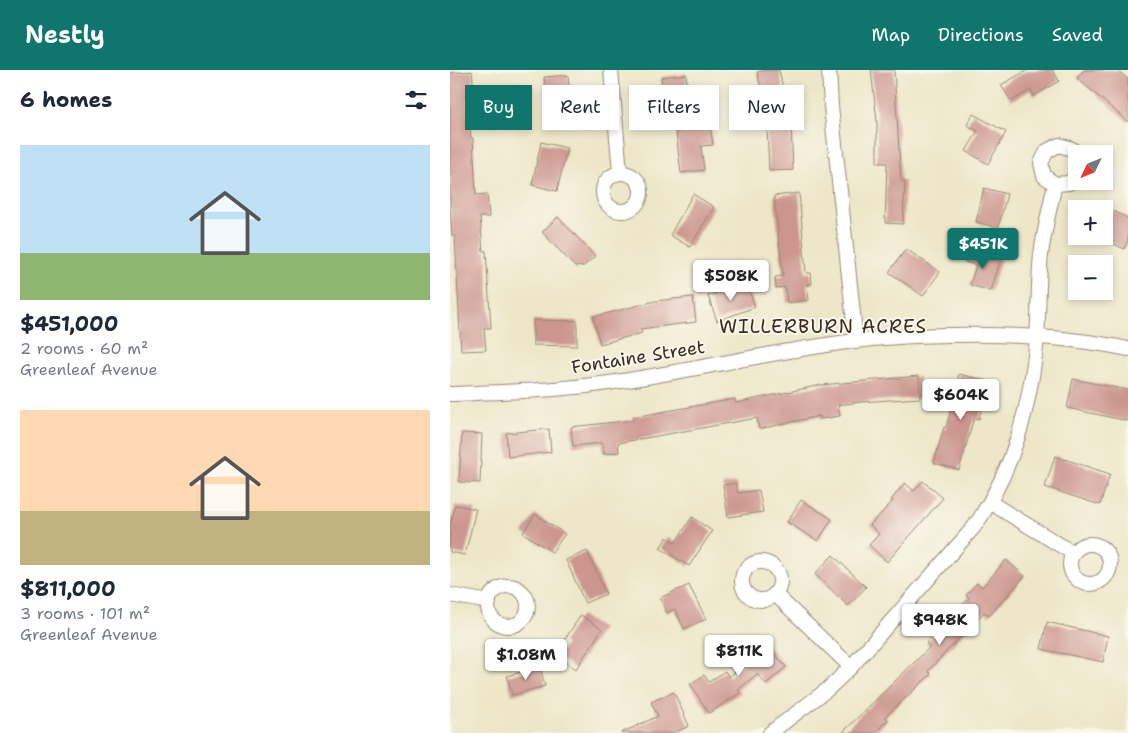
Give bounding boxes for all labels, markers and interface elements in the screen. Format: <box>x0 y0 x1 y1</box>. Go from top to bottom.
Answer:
text: Nestly <box>25 19 105 51</box>
text: Map <box>872 23 910 47</box>
text: Directions <box>938 23 1024 47</box>
text: Saved <box>1052 23 1103 47</box>
chip: Buy <box>465 85 532 130</box>
chip: Rent <box>542 85 619 130</box>
chip: Filters <box>629 85 719 130</box>
chip: New <box>729 85 804 130</box>
text: 6 homes <box>20 86 112 114</box>
icon: filters <box>402 86 430 114</box>
north arrow <box>1068 145 1112 190</box>
map controls <box>1068 145 1113 300</box>
icon: home <box>180 178 270 268</box>
button: + <box>1068 200 1113 245</box>
pin: $451K <box>948 228 1018 270</box>
text: $451K <box>958 233 1008 254</box>
button: − <box>1068 255 1113 300</box>
pin: $508K <box>696 260 766 302</box>
text: $508K <box>704 265 758 286</box>
text: $451,000 <box>20 310 118 338</box>
district label: WILLERBURN ACRES <box>719 314 927 339</box>
street label: Fontaine Street <box>570 335 706 379</box>
text: 2 rooms · 60 m² <box>20 338 148 359</box>
text: Greenleaf Avenue <box>20 359 158 380</box>
pin: $604K <box>926 378 996 421</box>
text: $604K <box>933 384 989 405</box>
icon: home <box>180 443 270 533</box>
text: $811,000 <box>20 575 116 603</box>
text: 3 rooms · 101 m² <box>20 603 150 624</box>
pin: $948K <box>905 604 975 646</box>
text: $948K <box>913 609 967 630</box>
text: Greenleaf Avenue <box>20 624 158 645</box>
pin: $811K <box>704 634 774 677</box>
pin: $1.08M <box>485 638 567 681</box>
text: $811K <box>716 640 763 661</box>
text: $1.08M <box>496 644 556 665</box>

